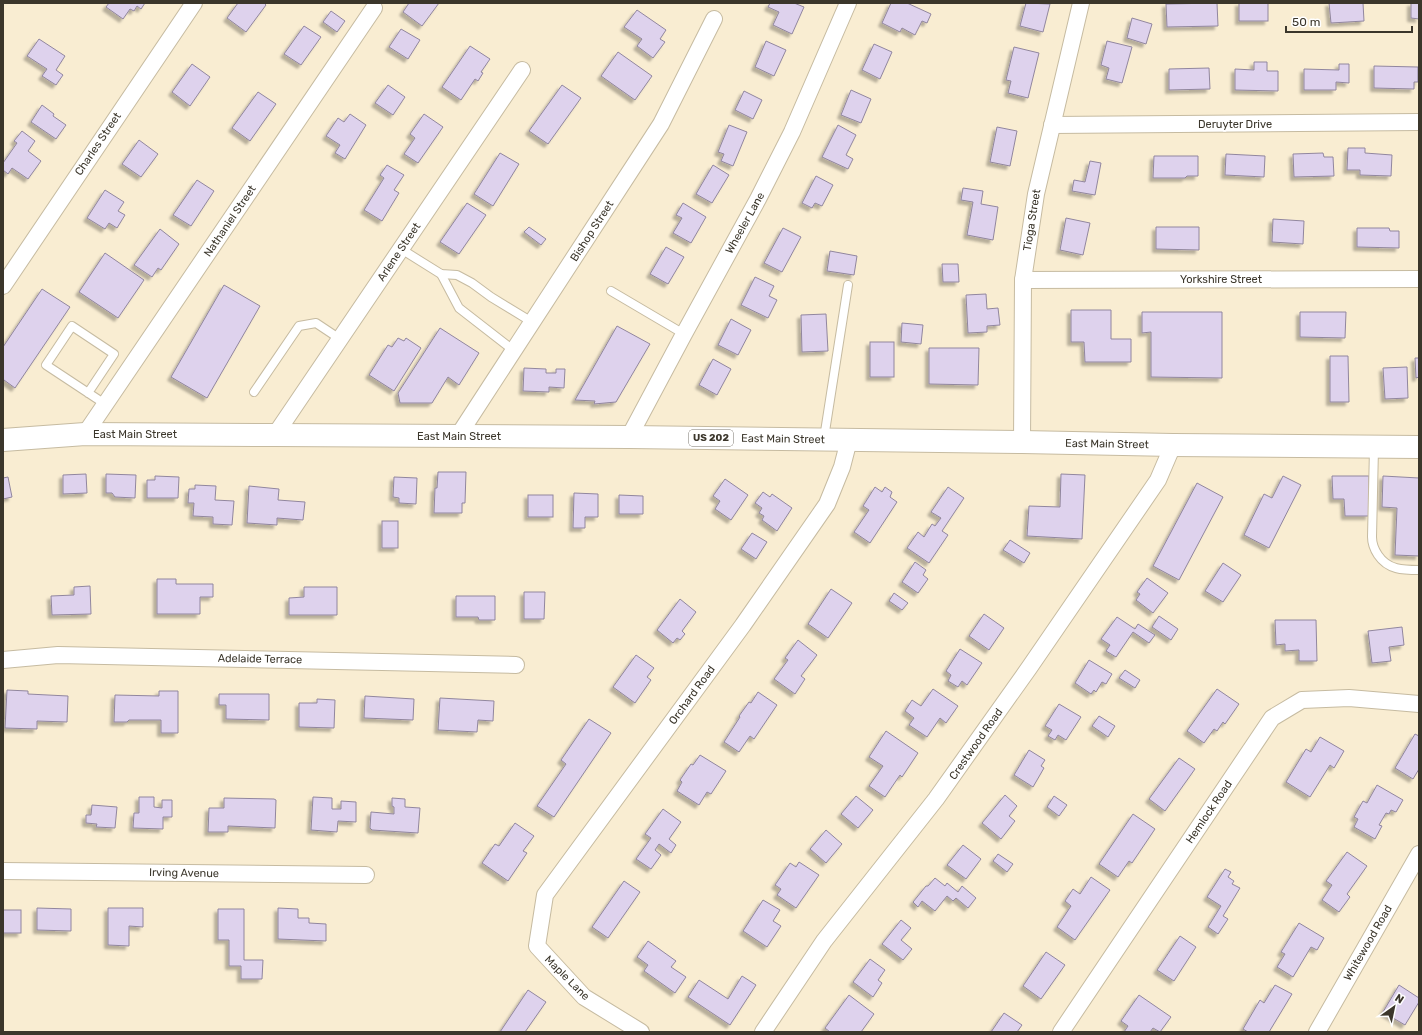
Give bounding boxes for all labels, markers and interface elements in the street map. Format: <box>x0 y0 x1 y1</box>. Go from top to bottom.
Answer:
scale bar <box>1286 8 1412 34</box>
text: 50 m <box>1292 15 1320 29</box>
street label: Charles Street <box>72 109 124 178</box>
street label: Deruyter Drive <box>1198 118 1272 131</box>
street label: Nathaniel Street <box>201 182 259 259</box>
street label: Tioga Street <box>1021 187 1043 252</box>
street label: Wheeler Lane <box>723 190 767 256</box>
street label: Bishop Street <box>568 198 617 264</box>
street label: Arlene Street <box>375 220 424 284</box>
street label: Yorkshire Street <box>1180 273 1263 286</box>
street label: East Main Street <box>93 428 178 441</box>
street label: East Main Street <box>417 430 502 443</box>
road number: US 202 <box>689 430 733 446</box>
street label: East Main Street <box>741 432 826 446</box>
street label: East Main Street <box>1065 437 1150 451</box>
street label: Adelaide Terrace <box>218 652 302 666</box>
street label: Orchard Road <box>666 663 718 727</box>
street label: Crestwood Road <box>947 706 1005 782</box>
street label: Hemlock Road <box>1183 778 1235 846</box>
street label: Irving Avenue <box>149 866 219 880</box>
street label: Whitewood Road <box>1341 903 1395 983</box>
street label: Maple Lane <box>542 953 592 1003</box>
north arrow <box>1374 987 1414 1027</box>
text: N <box>1392 991 1406 1007</box>

